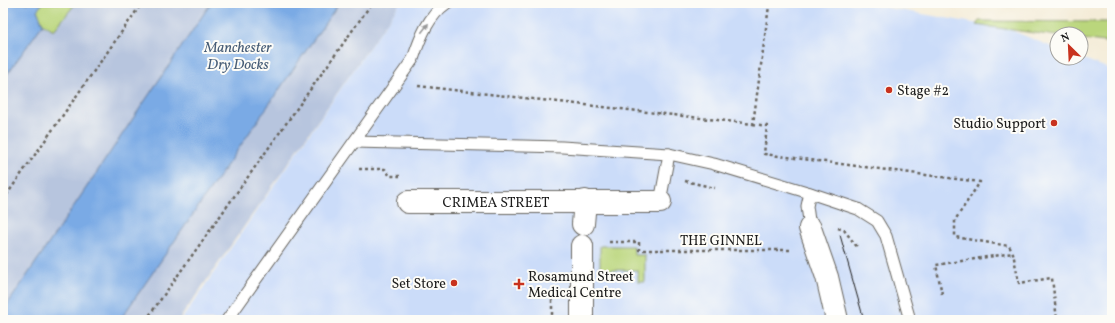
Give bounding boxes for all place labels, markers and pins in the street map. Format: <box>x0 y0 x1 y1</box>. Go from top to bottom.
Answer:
place label: Stage #2 <box>897 82 949 101</box>
marker: Stage #2 <box>884 85 894 95</box>
place label: Studio Support <box>953 115 1046 134</box>
marker: Studio Support <box>1049 118 1059 128</box>
place label: Rosamund Street Medical Centre <box>528 268 634 303</box>
place label: Set Store <box>391 275 446 294</box>
marker: Set Store <box>449 278 459 288</box>
marker: Rosamund Street Medical Centre <box>513 278 525 290</box>

